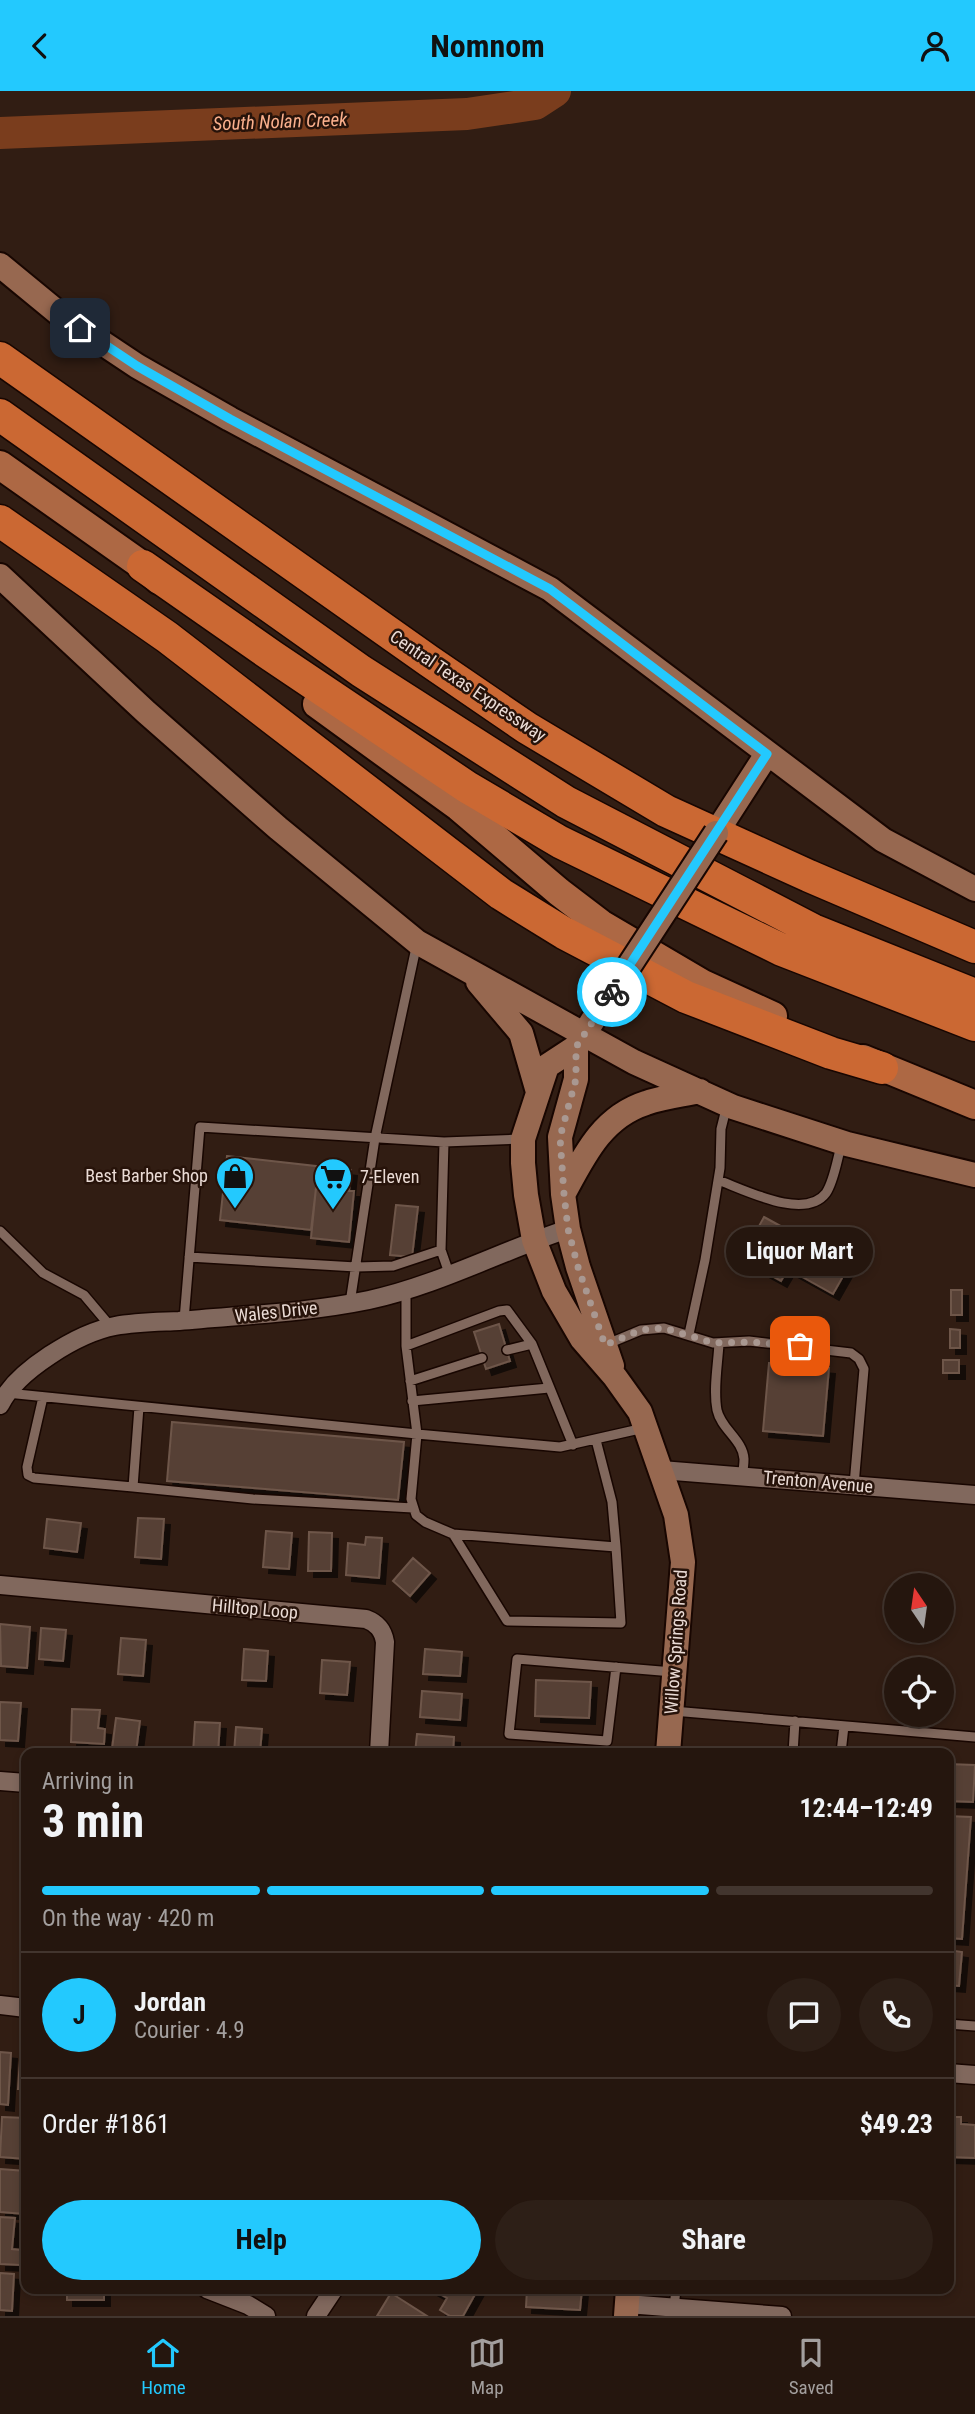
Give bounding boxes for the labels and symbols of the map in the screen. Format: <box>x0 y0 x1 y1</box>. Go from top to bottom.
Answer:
water label: South Nolan Creek <box>212 108 348 135</box>
pin <box>50 298 110 358</box>
street label: Central Texas Expressway <box>386 626 551 746</box>
courier <box>577 957 647 1027</box>
shop icon: Best Barber Shop <box>214 1155 256 1210</box>
supermarket icon: 7-Eleven <box>312 1156 354 1211</box>
place label: Best Barber Shop <box>85 1165 208 1186</box>
place label: 7-Eleven <box>360 1166 420 1187</box>
callout: Liquor Mart <box>726 1227 874 1276</box>
street label: Wales Drive <box>234 1297 318 1326</box>
pin <box>770 1316 830 1376</box>
street label: Trenton Avenue <box>762 1466 874 1497</box>
street label: Willow Springs Road <box>660 1569 691 1715</box>
north arrow <box>884 1573 954 1643</box>
street label: Hilltop Loop <box>211 1594 299 1623</box>

